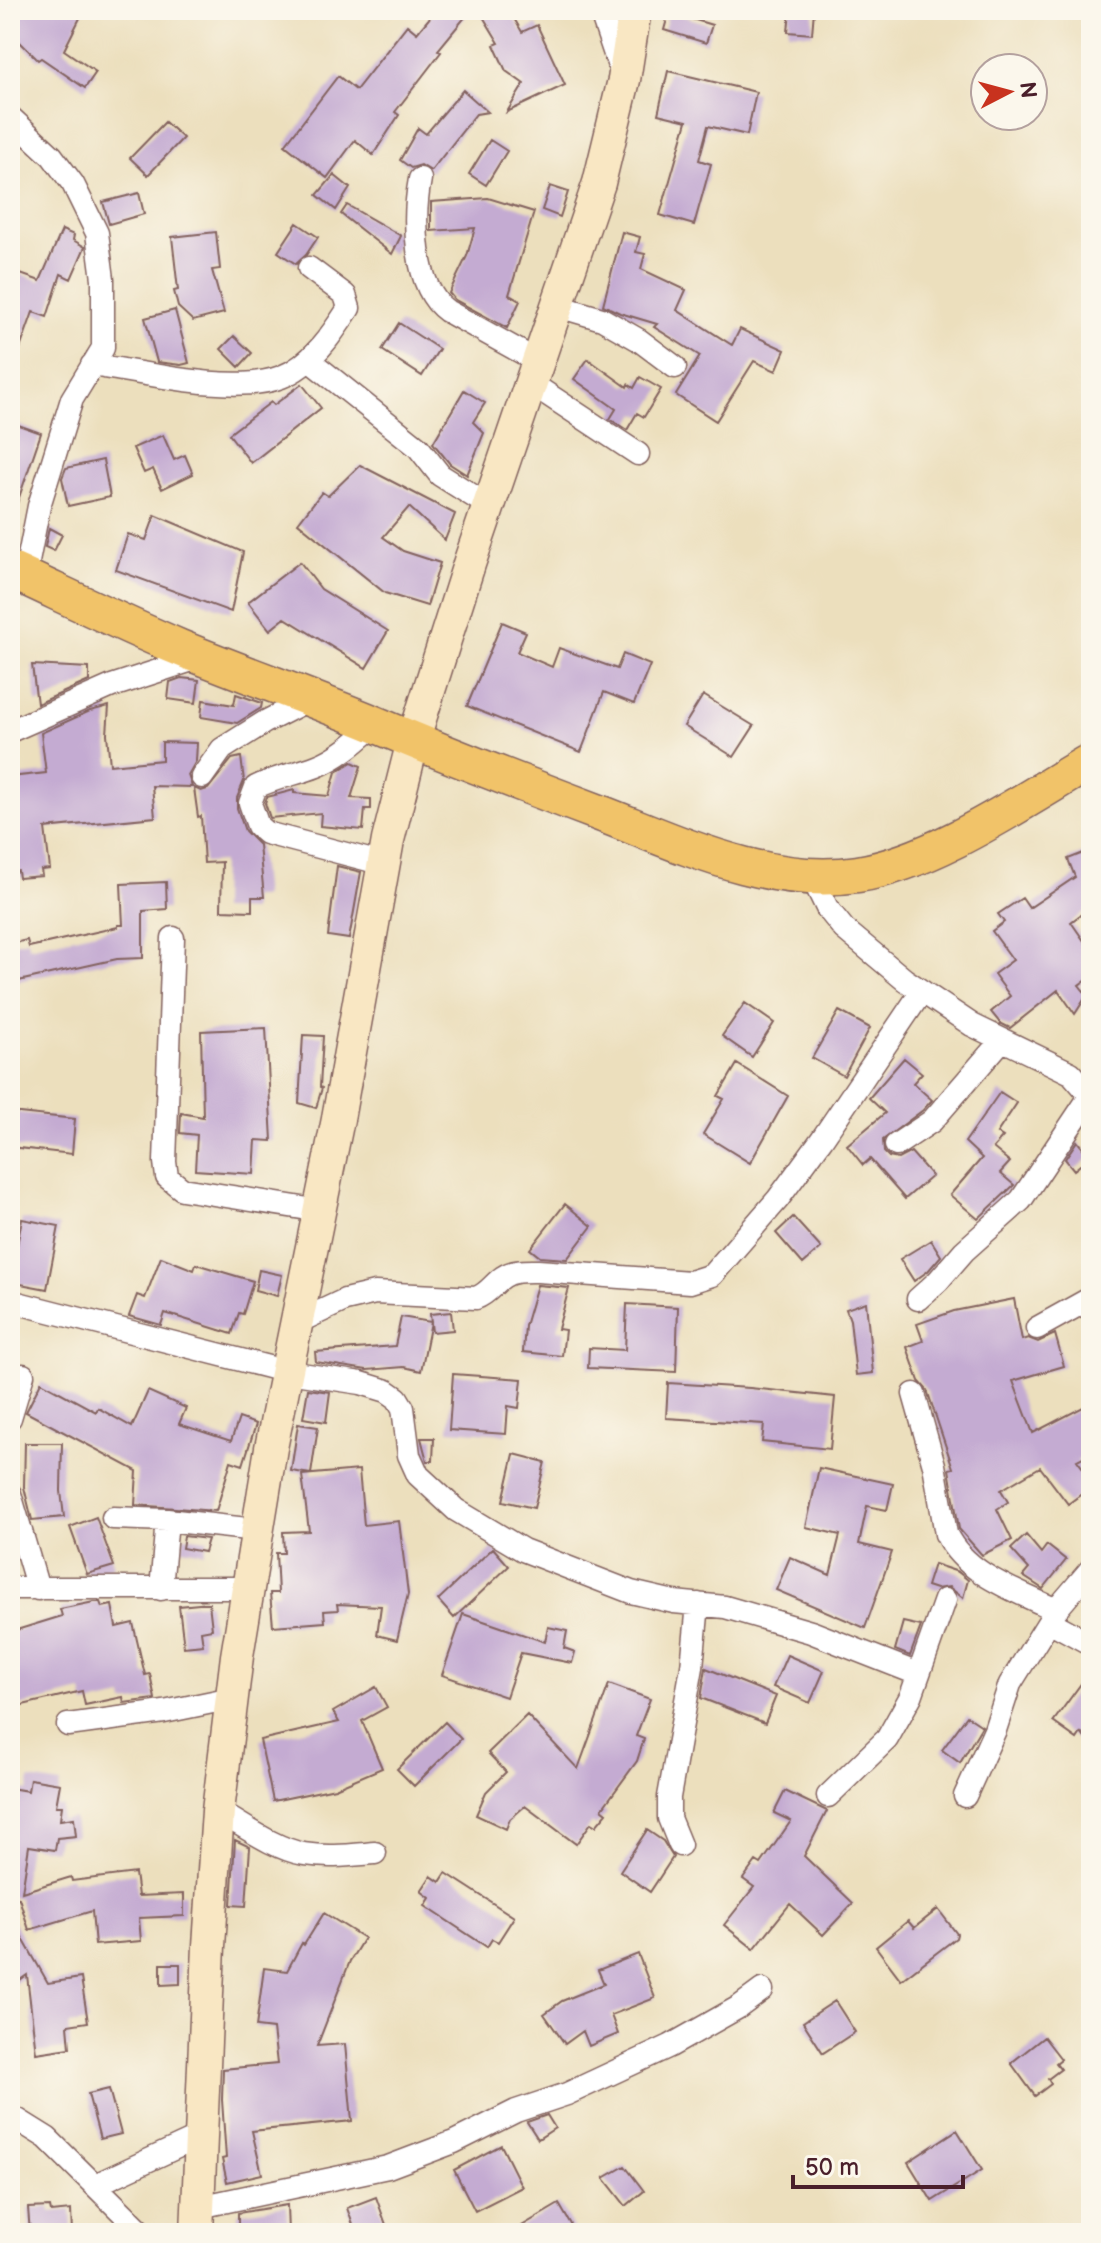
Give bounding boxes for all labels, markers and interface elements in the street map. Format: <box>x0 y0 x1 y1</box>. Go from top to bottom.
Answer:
north arrow <box>969 52 1049 132</box>
text: N <box>1013 80 1042 100</box>
scale bar <box>793 2139 963 2189</box>
text: 50 m <box>805 2153 859 2182</box>

